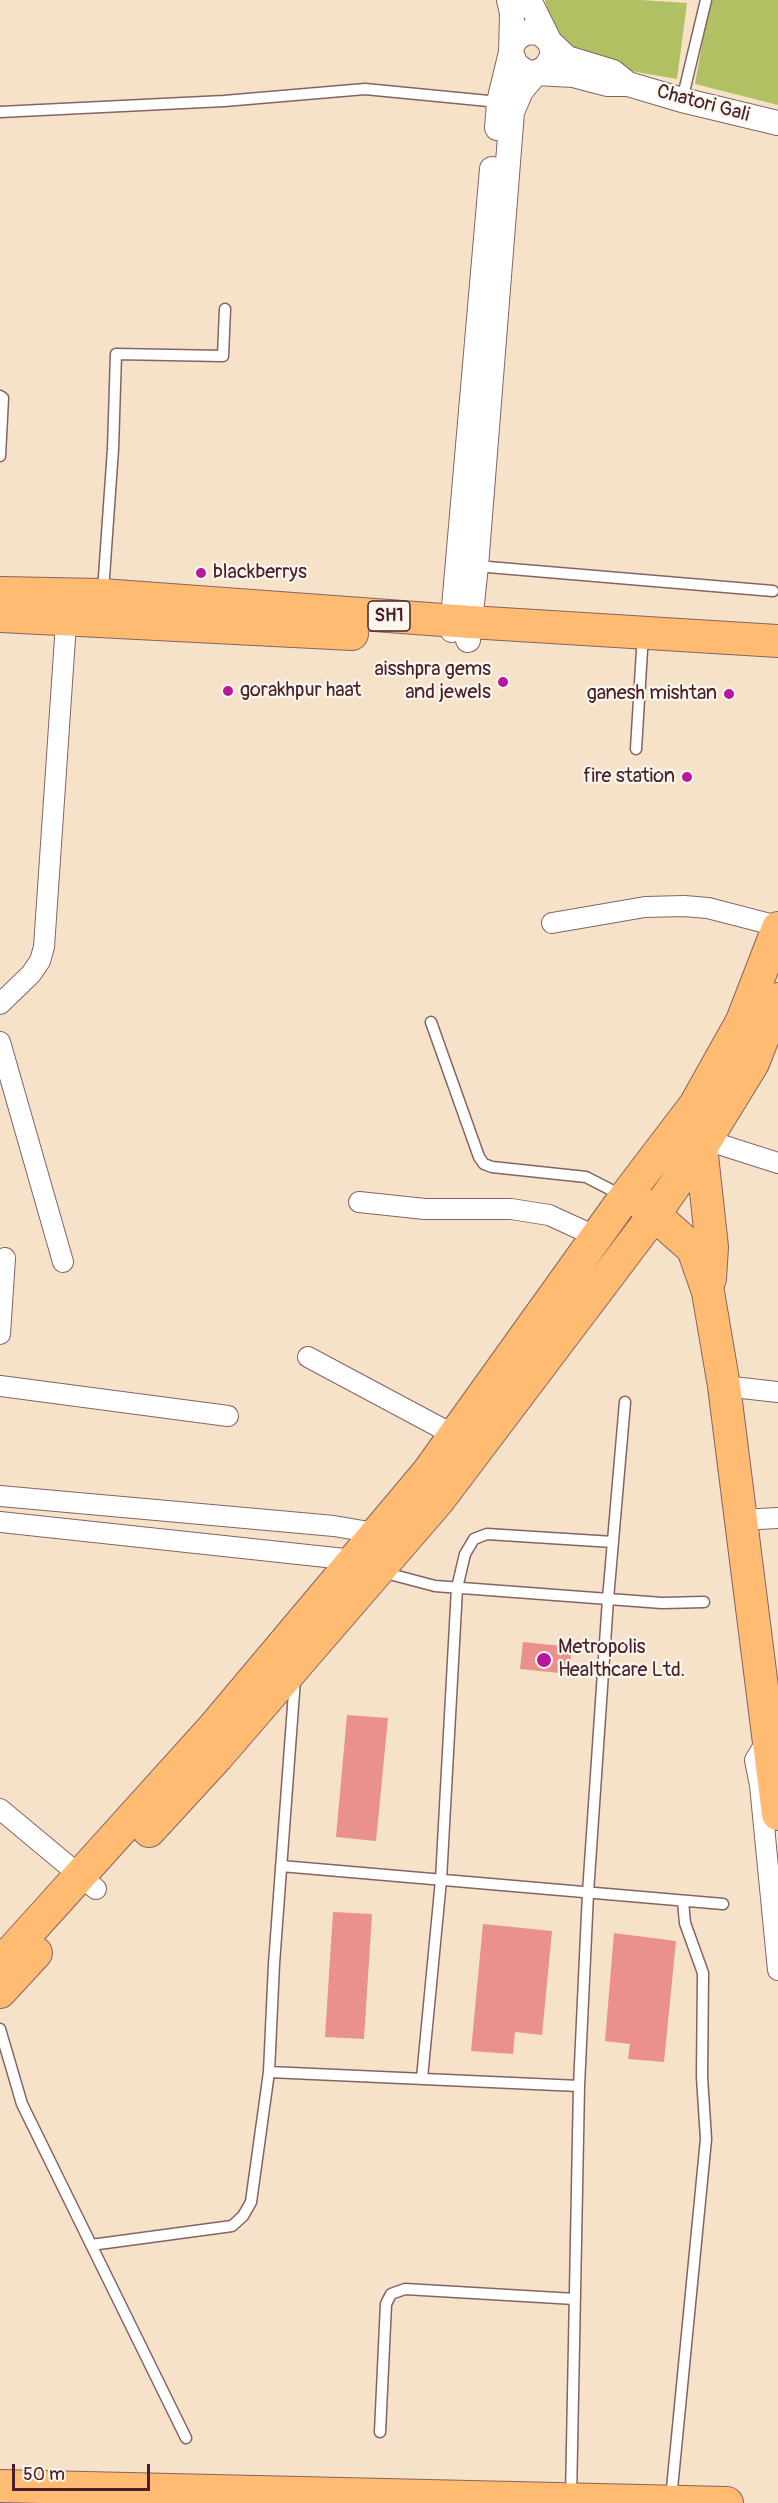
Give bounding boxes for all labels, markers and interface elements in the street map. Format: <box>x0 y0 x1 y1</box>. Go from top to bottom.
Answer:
street label: Chatori Gali <box>654 80 752 128</box>
place label: blackberrys <box>213 561 307 585</box>
marker: blackberrys <box>194 566 208 580</box>
road number: SH1 <box>368 601 410 631</box>
place label: aisshpra gems and jewels <box>375 658 491 705</box>
marker: aisshpra gems and jewels <box>496 675 510 689</box>
place label: gorakhpur haat <box>240 679 361 703</box>
place label: ganesh mishtan <box>587 682 717 706</box>
marker: gorakhpur haat <box>221 684 235 698</box>
marker: ganesh mishtan <box>722 687 736 701</box>
place label: fire station <box>583 765 675 789</box>
marker: fire station <box>680 770 694 784</box>
place label: Metropolis Healthcare Ltd. <box>558 1636 685 1683</box>
marker: Metropolis Healthcare Ltd. <box>535 1651 553 1669</box>
scale bar <box>15 2452 153 2490</box>
text: 50 m <box>23 2463 65 2486</box>

